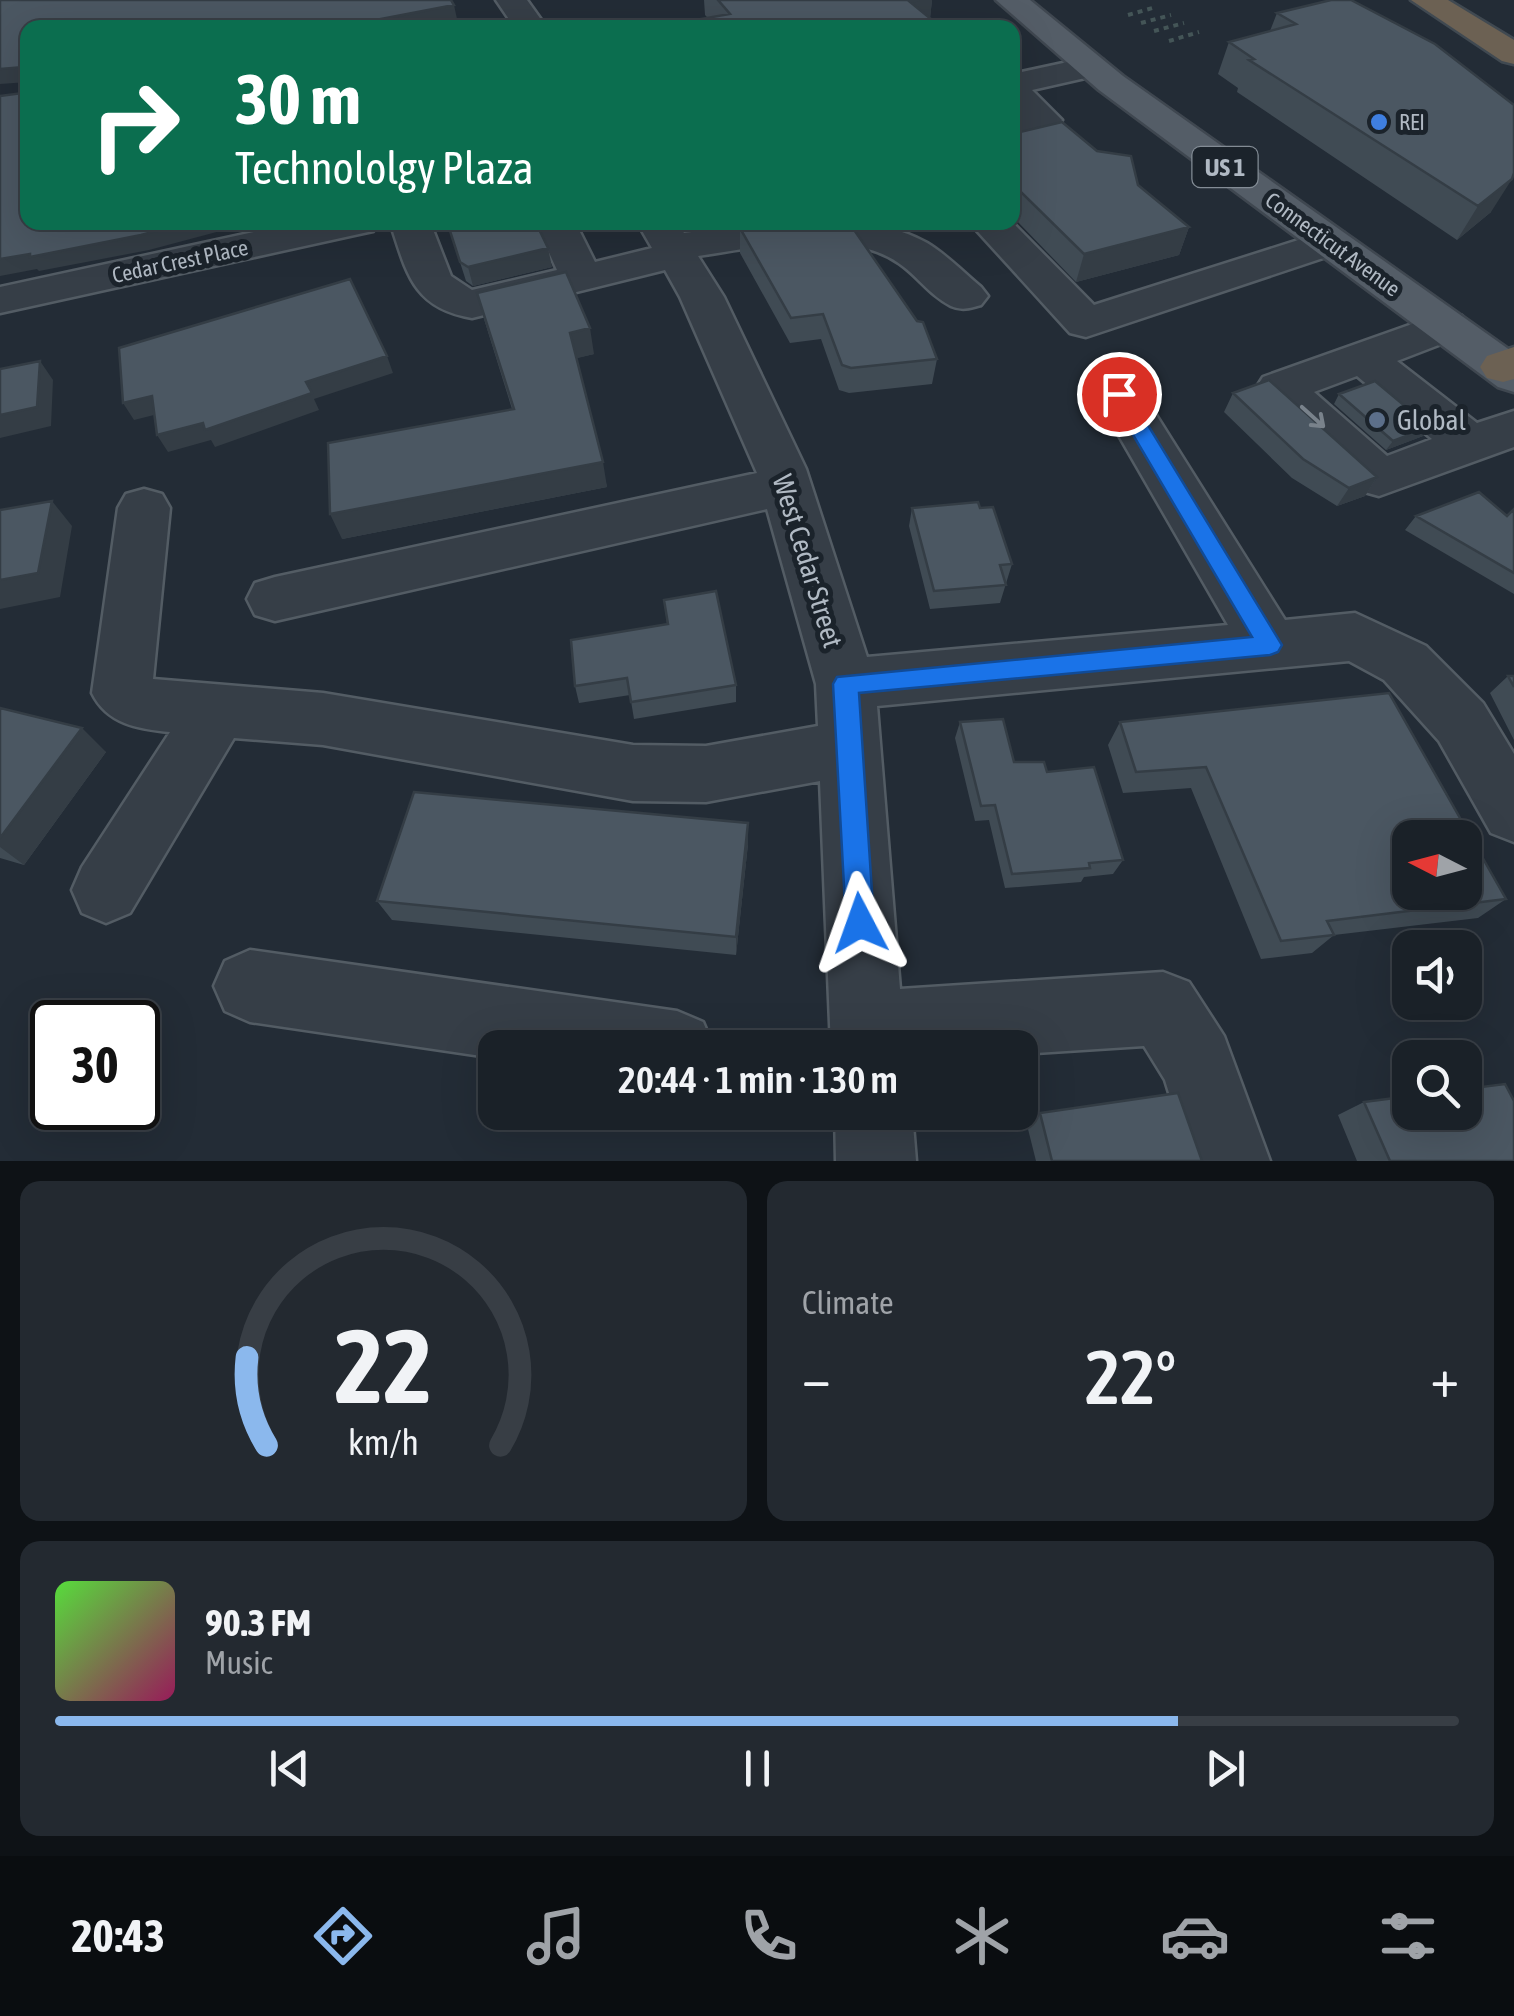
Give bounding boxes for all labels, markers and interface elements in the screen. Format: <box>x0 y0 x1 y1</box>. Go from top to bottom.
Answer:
text: 30 m <box>235 59 361 139</box>
icon: right <box>70 60 200 190</box>
place label: REI <box>1399 109 1425 135</box>
marker: REI <box>1368 111 1390 133</box>
text: Technololgy Plaza <box>235 142 534 194</box>
road number: US 1 <box>1192 147 1258 187</box>
street label: Connecticut Avenue <box>1261 186 1405 302</box>
street label: Cedar Crest Place <box>110 234 250 288</box>
pin <box>1077 352 1162 437</box>
icon: arrive <box>1092 367 1147 422</box>
place label: Global <box>1397 404 1466 436</box>
one-way arrow <box>1300 406 1325 429</box>
marker: Global <box>1366 409 1388 431</box>
street label: West Cedar Street <box>767 471 849 651</box>
north arrow <box>1392 820 1482 910</box>
map controls <box>1392 820 1482 1130</box>
position arrow <box>808 871 912 975</box>
button: sound <box>1392 930 1482 1020</box>
speed limit sign: 30 <box>30 1000 160 1130</box>
button: search <box>1392 1040 1482 1130</box>
text: 20:44 · 1 min · 130 m <box>618 1058 898 1101</box>
text: Climate <box>802 1284 894 1321</box>
text: 22 <box>335 1306 432 1425</box>
text: 22° <box>1085 1334 1176 1420</box>
text: − <box>802 1346 831 1409</box>
text: + <box>1430 1346 1459 1409</box>
text: km/h <box>348 1422 419 1463</box>
text: 90.3 FM <box>205 1601 311 1644</box>
text: Music <box>205 1644 272 1681</box>
icon: previous <box>262 1741 317 1796</box>
icon: pause <box>730 1741 785 1796</box>
icon: next <box>1198 1741 1253 1796</box>
icon: directions <box>308 1901 378 1971</box>
icon: music <box>521 1901 591 1971</box>
icon: phone <box>734 1901 804 1971</box>
icon: climate <box>947 1901 1017 1971</box>
icon: car <box>1160 1901 1230 1971</box>
icon: filters <box>1373 1901 1443 1971</box>
text: 20:43 <box>71 1910 165 1962</box>

